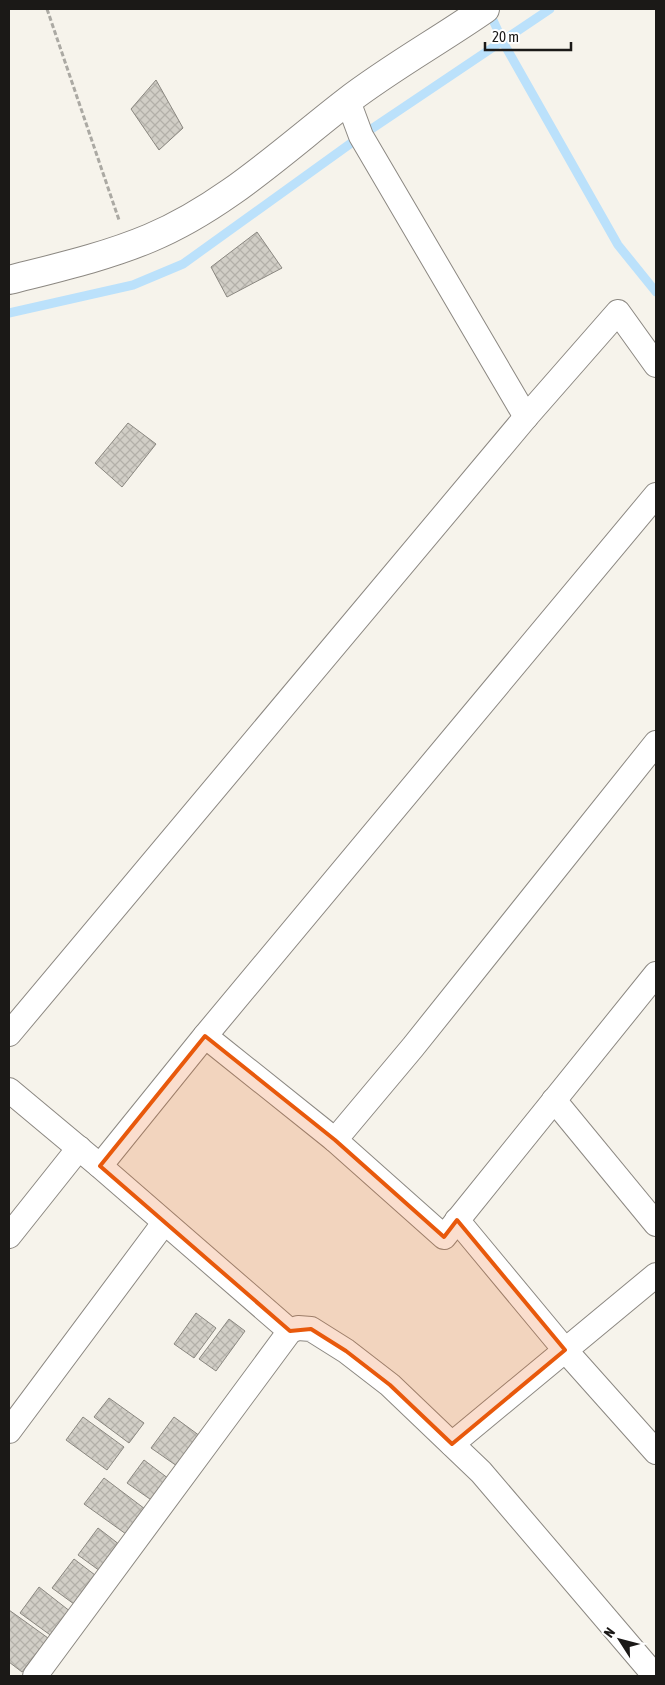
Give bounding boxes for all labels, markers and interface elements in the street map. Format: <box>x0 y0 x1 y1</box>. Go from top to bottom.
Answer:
scale bar <box>485 20 571 52</box>
text: 20 m <box>492 28 519 45</box>
north arrow <box>595 1615 645 1665</box>
text: N <box>601 1624 618 1640</box>

